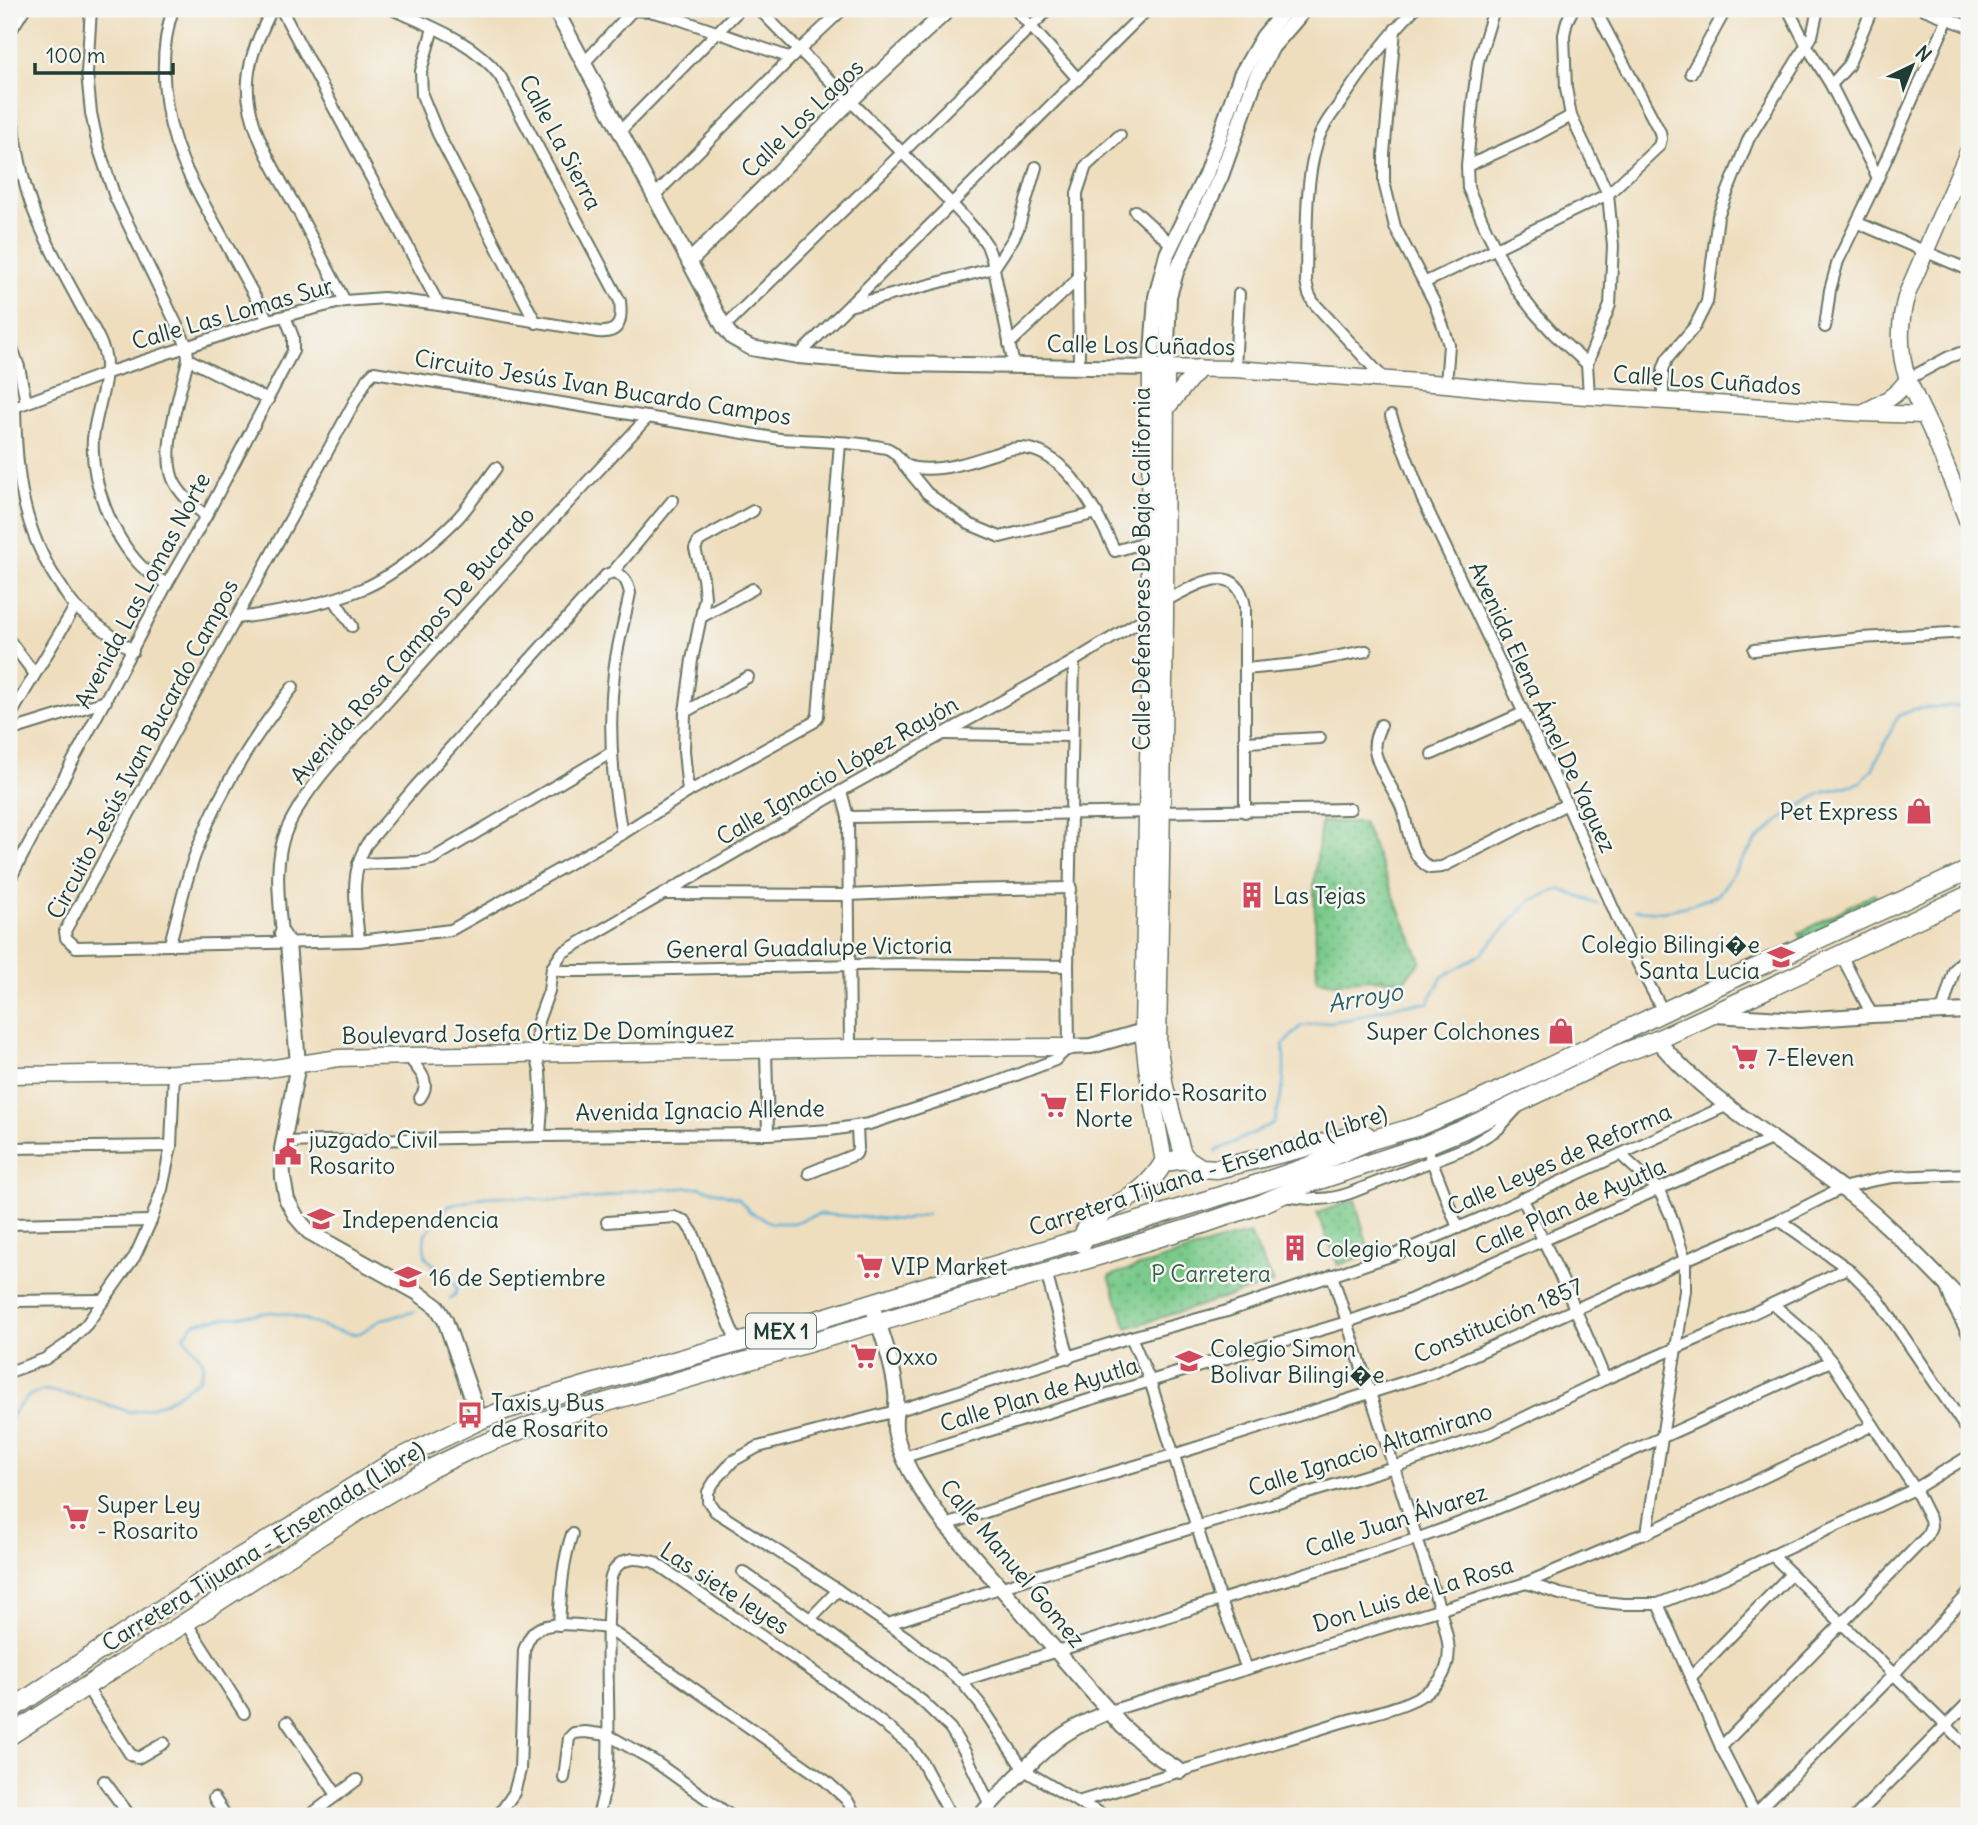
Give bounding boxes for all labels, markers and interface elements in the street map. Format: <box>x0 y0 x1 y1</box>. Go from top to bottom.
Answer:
scale bar <box>35 32 173 76</box>
north arrow <box>1876 32 1946 102</box>
text: N <box>1911 40 1937 67</box>
text: 100 m <box>46 42 105 69</box>
street label: Calle Los Lagos <box>735 52 869 184</box>
street label: Calle La Sierra <box>513 69 609 215</box>
street label: Calle Las Lomas Sur <box>128 270 336 356</box>
street label: Calle Los Cuñados <box>1046 329 1236 361</box>
street label: Circuito Jesús Ivan Bucardo Campos <box>413 343 793 431</box>
street label: Calle Los Cuñados <box>1612 359 1802 401</box>
street label: Calle Defensores De Baja California <box>1127 387 1156 751</box>
street label: Avenida Las Lomas Norte <box>68 467 216 713</box>
street label: Avenida Rosa Campos De Bucardo <box>284 500 540 790</box>
street label: Avenida Elena Ámel De Yaguez <box>1463 557 1623 857</box>
street label: Circuito Jesús Ivan Bucardo Campos <box>40 574 244 924</box>
street label: Calle Ignacio López Rayón <box>711 689 963 851</box>
shop icon: Pet Express <box>1904 796 1934 826</box>
place label: Pet Express <box>1780 797 1898 826</box>
building icon: Las Tejas <box>1237 880 1267 910</box>
place label: Las Tejas <box>1273 881 1366 910</box>
street label: General Guadalupe Victoria <box>666 930 952 964</box>
place label: Colegio Bilingi�e Santa Lucia <box>1581 930 1760 985</box>
school or university icon: Colegio Bilingi�e Santa Lucia <box>1766 942 1796 972</box>
water label: Arroyo <box>1325 975 1406 1018</box>
street label: Boulevard Josefa Ortiz De Domínguez <box>341 1014 735 1050</box>
shop icon: Super Colchones <box>1546 1016 1576 1046</box>
place label: Super Colchones <box>1366 1017 1540 1046</box>
supermarket icon: 7-Eleven <box>1730 1042 1760 1072</box>
place label: 7-Eleven <box>1766 1043 1854 1072</box>
place label: El Florido-Rosarito Norte <box>1075 1078 1267 1133</box>
supermarket icon: El Florido-Rosarito Norte <box>1039 1090 1069 1120</box>
street label: Avenida Ignacio Allende <box>575 1093 825 1127</box>
street label: Calle Leyes de Reforma <box>1442 1096 1676 1222</box>
street label: Carretera Tijuana - Ensenada (Libre) <box>1025 1098 1391 1242</box>
place label: juzgado Civil Rosarito <box>308 1125 438 1180</box>
public building icon: juzgado Civil Rosarito <box>273 1137 303 1167</box>
street label: Calle Plan de Ayutla <box>1470 1151 1670 1261</box>
school or university icon: Independencia <box>306 1204 336 1234</box>
place label: Independencia <box>342 1205 499 1234</box>
building icon: Colegio Royal <box>1280 1233 1310 1263</box>
place label: Colegio Royal <box>1316 1234 1456 1263</box>
supermarket icon: VIP Market <box>855 1251 885 1281</box>
place label: VIP Market <box>891 1252 1008 1281</box>
park label: P Carretera <box>1151 1259 1271 1288</box>
school or university icon: 16 de Septiembre <box>393 1262 423 1292</box>
place label: 16 de Septiembre <box>429 1263 606 1292</box>
street label: Constitución 1857 <box>1409 1271 1587 1369</box>
road number: MEX 1 <box>746 1314 816 1348</box>
place label: Colegio Simon Bolivar Bilingi�e <box>1210 1334 1385 1389</box>
supermarket icon: Oxxo <box>849 1341 879 1371</box>
place label: Oxxo <box>885 1342 938 1371</box>
school or university icon: Colegio Simon Bolivar Bilingi�e <box>1174 1346 1204 1376</box>
street label: Calle Plan de Ayutla <box>936 1350 1142 1438</box>
place label: Taxis y Bus de Rosarito <box>491 1388 608 1443</box>
street label: Calle Ignacio Altamirano <box>1244 1396 1496 1502</box>
bus stop icon: Taxis y Bus de Rosarito <box>455 1400 485 1430</box>
street label: Carretera Tijuana - Ensenada (Libre) <box>96 1434 430 1658</box>
street label: Calle Manuel Gomez <box>934 1473 1092 1653</box>
street label: Calle Juan Álvarez <box>1301 1477 1491 1563</box>
place label: Super Ley - Rosarito <box>97 1490 201 1545</box>
supermarket icon: Super Ley - Rosarito <box>61 1502 91 1532</box>
street label: Las siete leyes <box>655 1535 795 1641</box>
street label: Don Luis de La Rosa <box>1309 1550 1517 1638</box>

